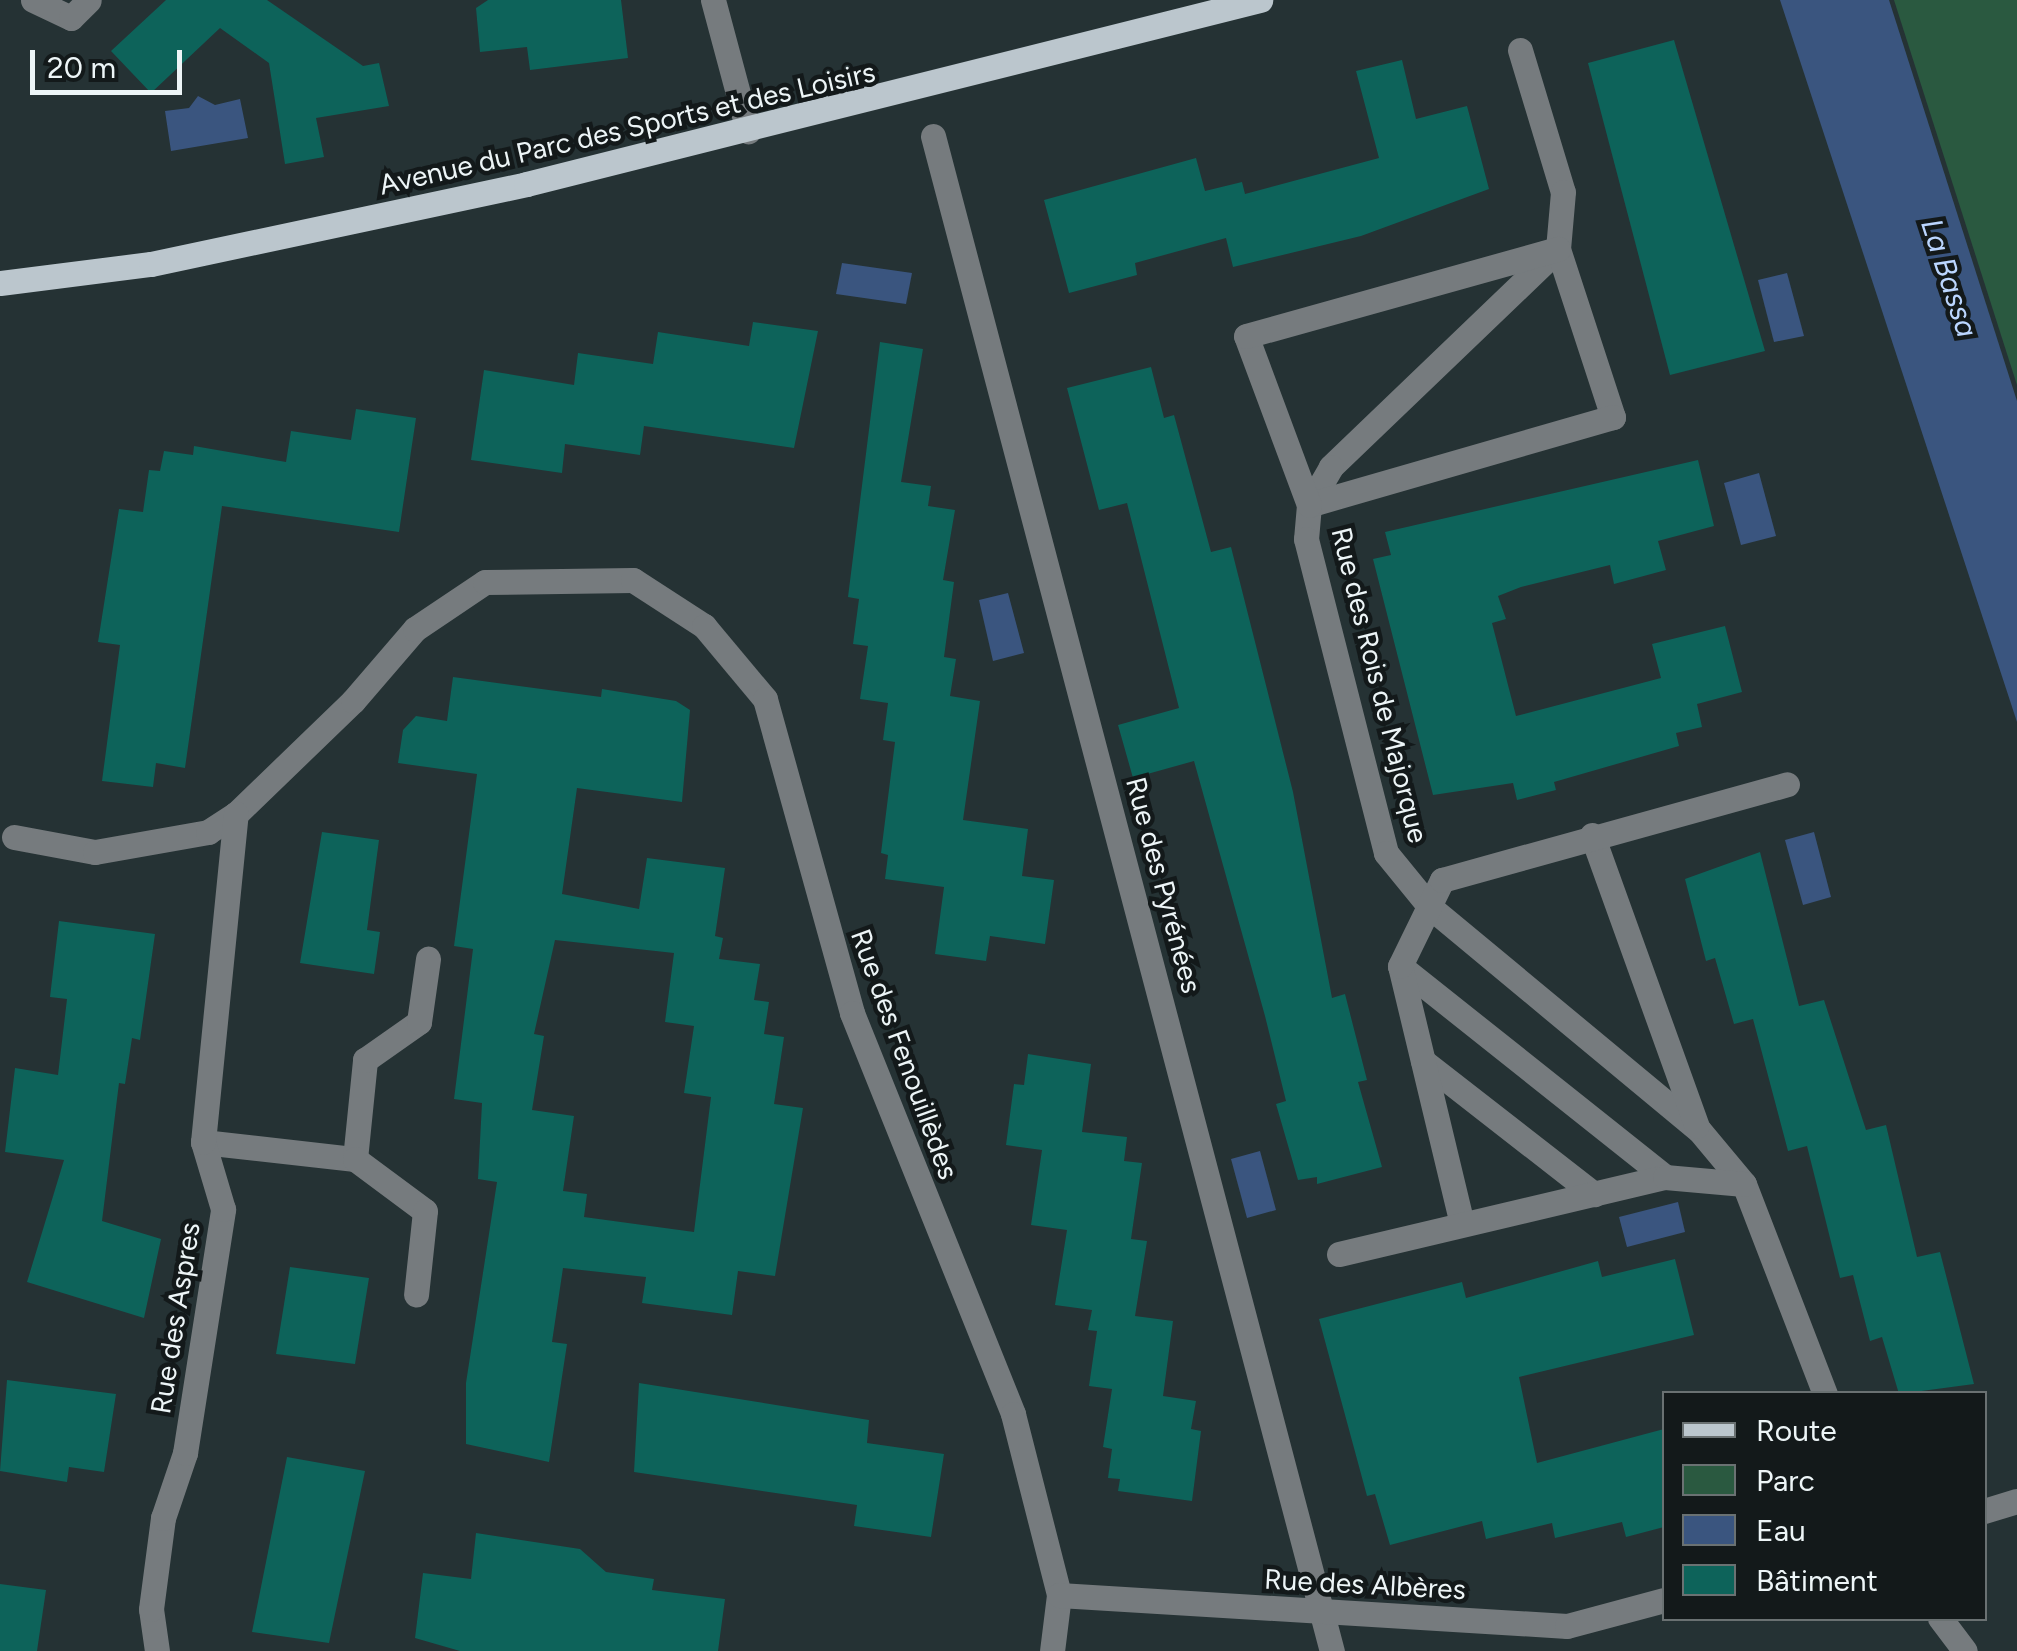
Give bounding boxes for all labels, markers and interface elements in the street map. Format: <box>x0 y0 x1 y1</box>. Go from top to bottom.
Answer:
scale bar <box>35 30 188 92</box>
text: 20 m <box>47 49 116 86</box>
street label: Avenue du Parc des Sports et des Loisirs <box>376 55 878 201</box>
water label: La Bassa <box>1913 214 1985 342</box>
street label: Rue des Rois de Majorque <box>1324 524 1436 846</box>
street label: Rue des Pyrénées <box>1119 773 1209 997</box>
street label: Rue des Fenouillèdes <box>844 924 966 1184</box>
street label: Rue des Aspres <box>143 1220 207 1416</box>
legend <box>1662 1391 1987 1621</box>
text: Route <box>1756 1412 1837 1449</box>
text: Parc <box>1756 1462 1815 1499</box>
text: Eau <box>1756 1512 1806 1549</box>
street label: Rue des Albères <box>1263 1562 1467 1606</box>
text: Bâtiment <box>1756 1562 1878 1599</box>

